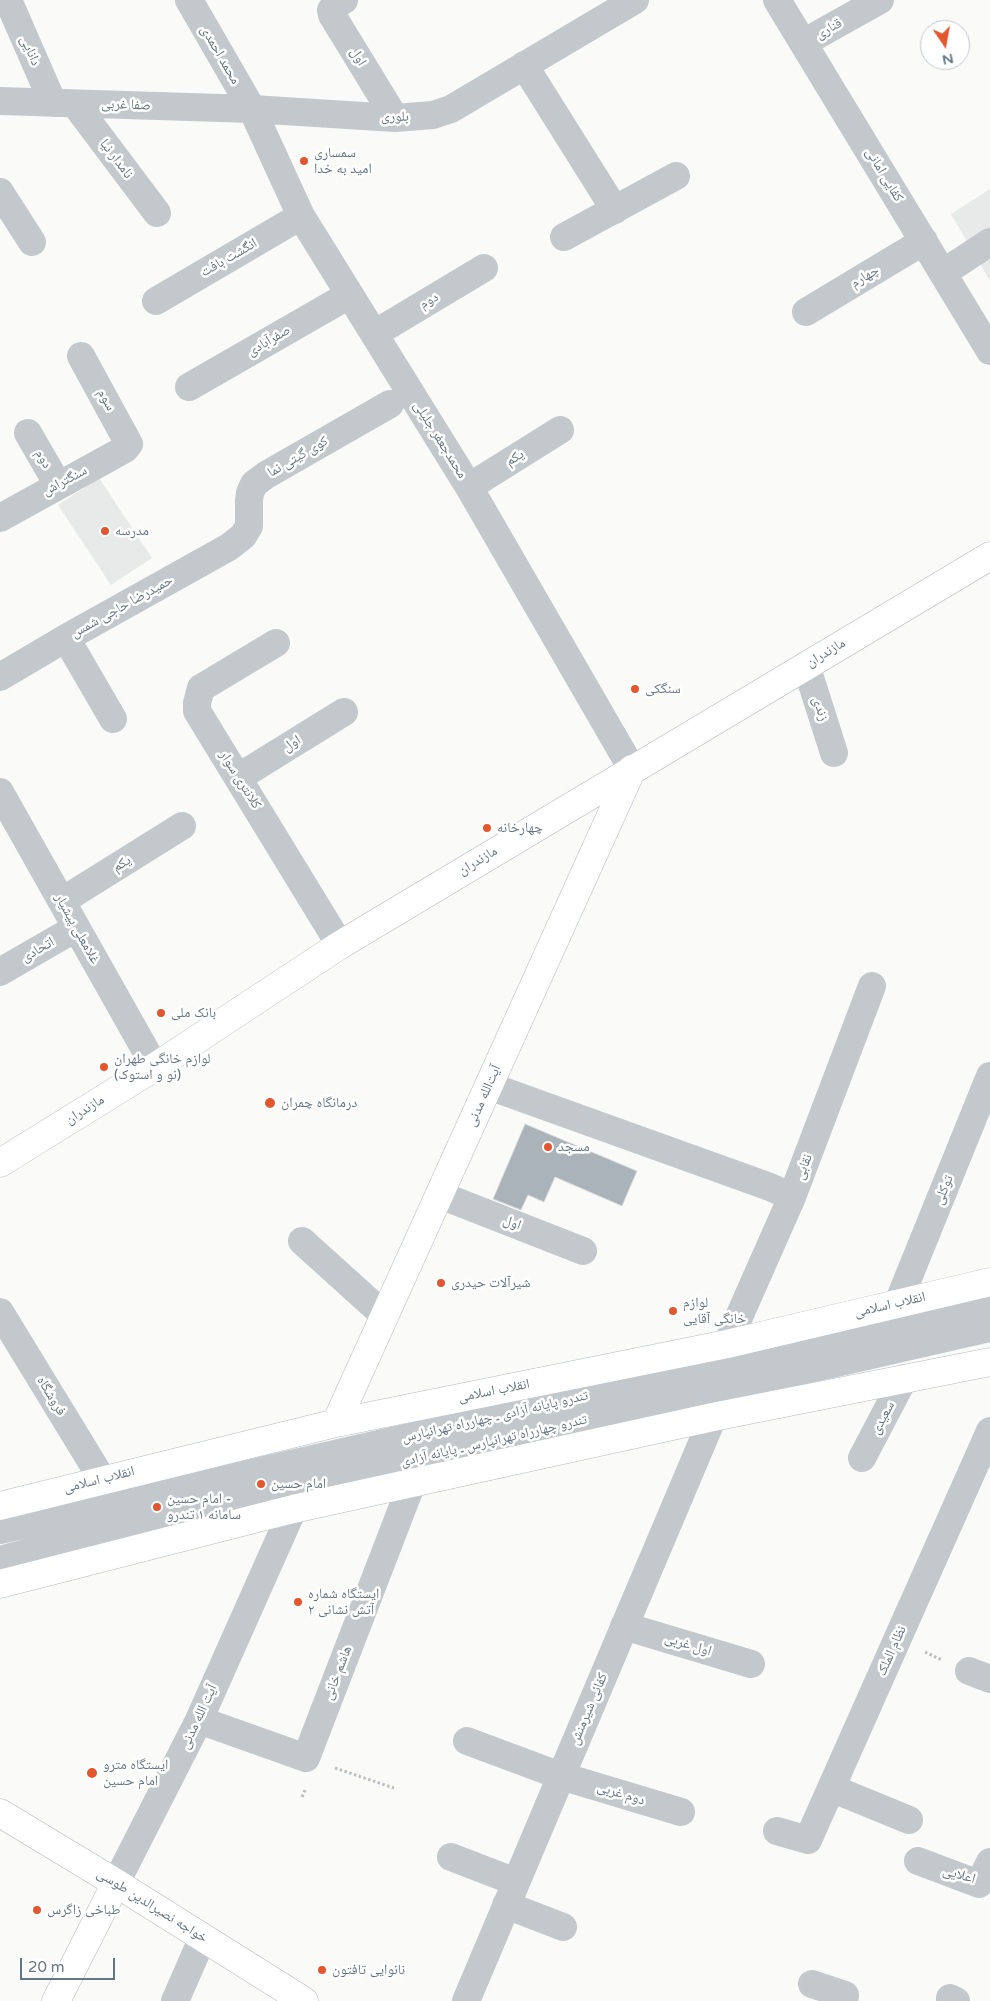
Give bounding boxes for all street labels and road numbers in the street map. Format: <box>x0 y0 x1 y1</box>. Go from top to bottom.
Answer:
street label: قناری <box>813 15 845 43</box>
street label: محمد احمدی <box>196 23 244 87</box>
street label: دانایی <box>16 33 44 69</box>
street label: اول <box>346 45 370 69</box>
street label: صفا غربی <box>101 96 151 114</box>
street label: بلوری <box>381 108 409 126</box>
street label: نامدار نیا <box>96 136 136 182</box>
street label: کفایی امانی <box>861 145 907 205</box>
street label: انگشت بافت <box>198 235 260 281</box>
street label: چهارم <box>848 262 882 292</box>
street label: دوم <box>416 289 442 313</box>
street label: صفرآبادی <box>244 322 294 360</box>
street label: سوم <box>93 386 119 414</box>
street label: محمدجعفر جلیلی <box>410 398 470 482</box>
street label: کوی گیتی نما <box>265 433 331 481</box>
street label: دوم <box>31 446 55 472</box>
street label: یکم <box>503 446 527 470</box>
street label: سنگتراش <box>40 462 90 500</box>
street label: حمیدرضا حاجی شمس <box>68 572 176 642</box>
street label: مازندران <box>803 635 849 671</box>
street label: زندی <box>808 695 832 723</box>
street label: اول <box>280 732 304 756</box>
street label: کلانتری سوار <box>215 748 265 812</box>
street label: مازندران <box>455 843 501 879</box>
street label: یکم <box>110 852 134 876</box>
street label: غلامعلی پیشیار <box>51 891 103 967</box>
street label: اتحادی <box>18 934 58 966</box>
street label: آیت‌الله مدنی <box>463 1063 505 1129</box>
street label: مازندران <box>62 1092 108 1128</box>
street label: نقابی <box>791 1152 817 1182</box>
street label: توکلی <box>931 1173 957 1207</box>
street label: اول <box>500 1212 524 1234</box>
street label: انقلاب اسلامی <box>853 1289 927 1321</box>
street label: فروشگاه <box>33 1373 69 1419</box>
street label: انقلاب اسلامی <box>457 1376 531 1406</box>
street label: تندرو پایانه آزادی ـ چهارراه تهرانپارس <box>400 1387 590 1447</box>
street label: سعیدی <box>867 1398 899 1438</box>
street label: تندرو چهارراه تهرانپارس ـ پایانه آزادی <box>399 1411 589 1471</box>
street label: انقلاب اسلامی <box>62 1463 136 1497</box>
street label: نظام الملک <box>874 1623 910 1679</box>
street label: اول غربی <box>663 1630 713 1660</box>
street label: هاشم خانی <box>320 1643 356 1703</box>
street label: کفائی شیرمنش <box>566 1671 612 1747</box>
street label: آیت الله مدنی <box>177 1682 221 1752</box>
street label: دوم غربی <box>595 1779 647 1809</box>
street label: اعلایی <box>941 1862 977 1888</box>
street label: خواجه نصیرالدین طوسی <box>94 1865 210 1947</box>

